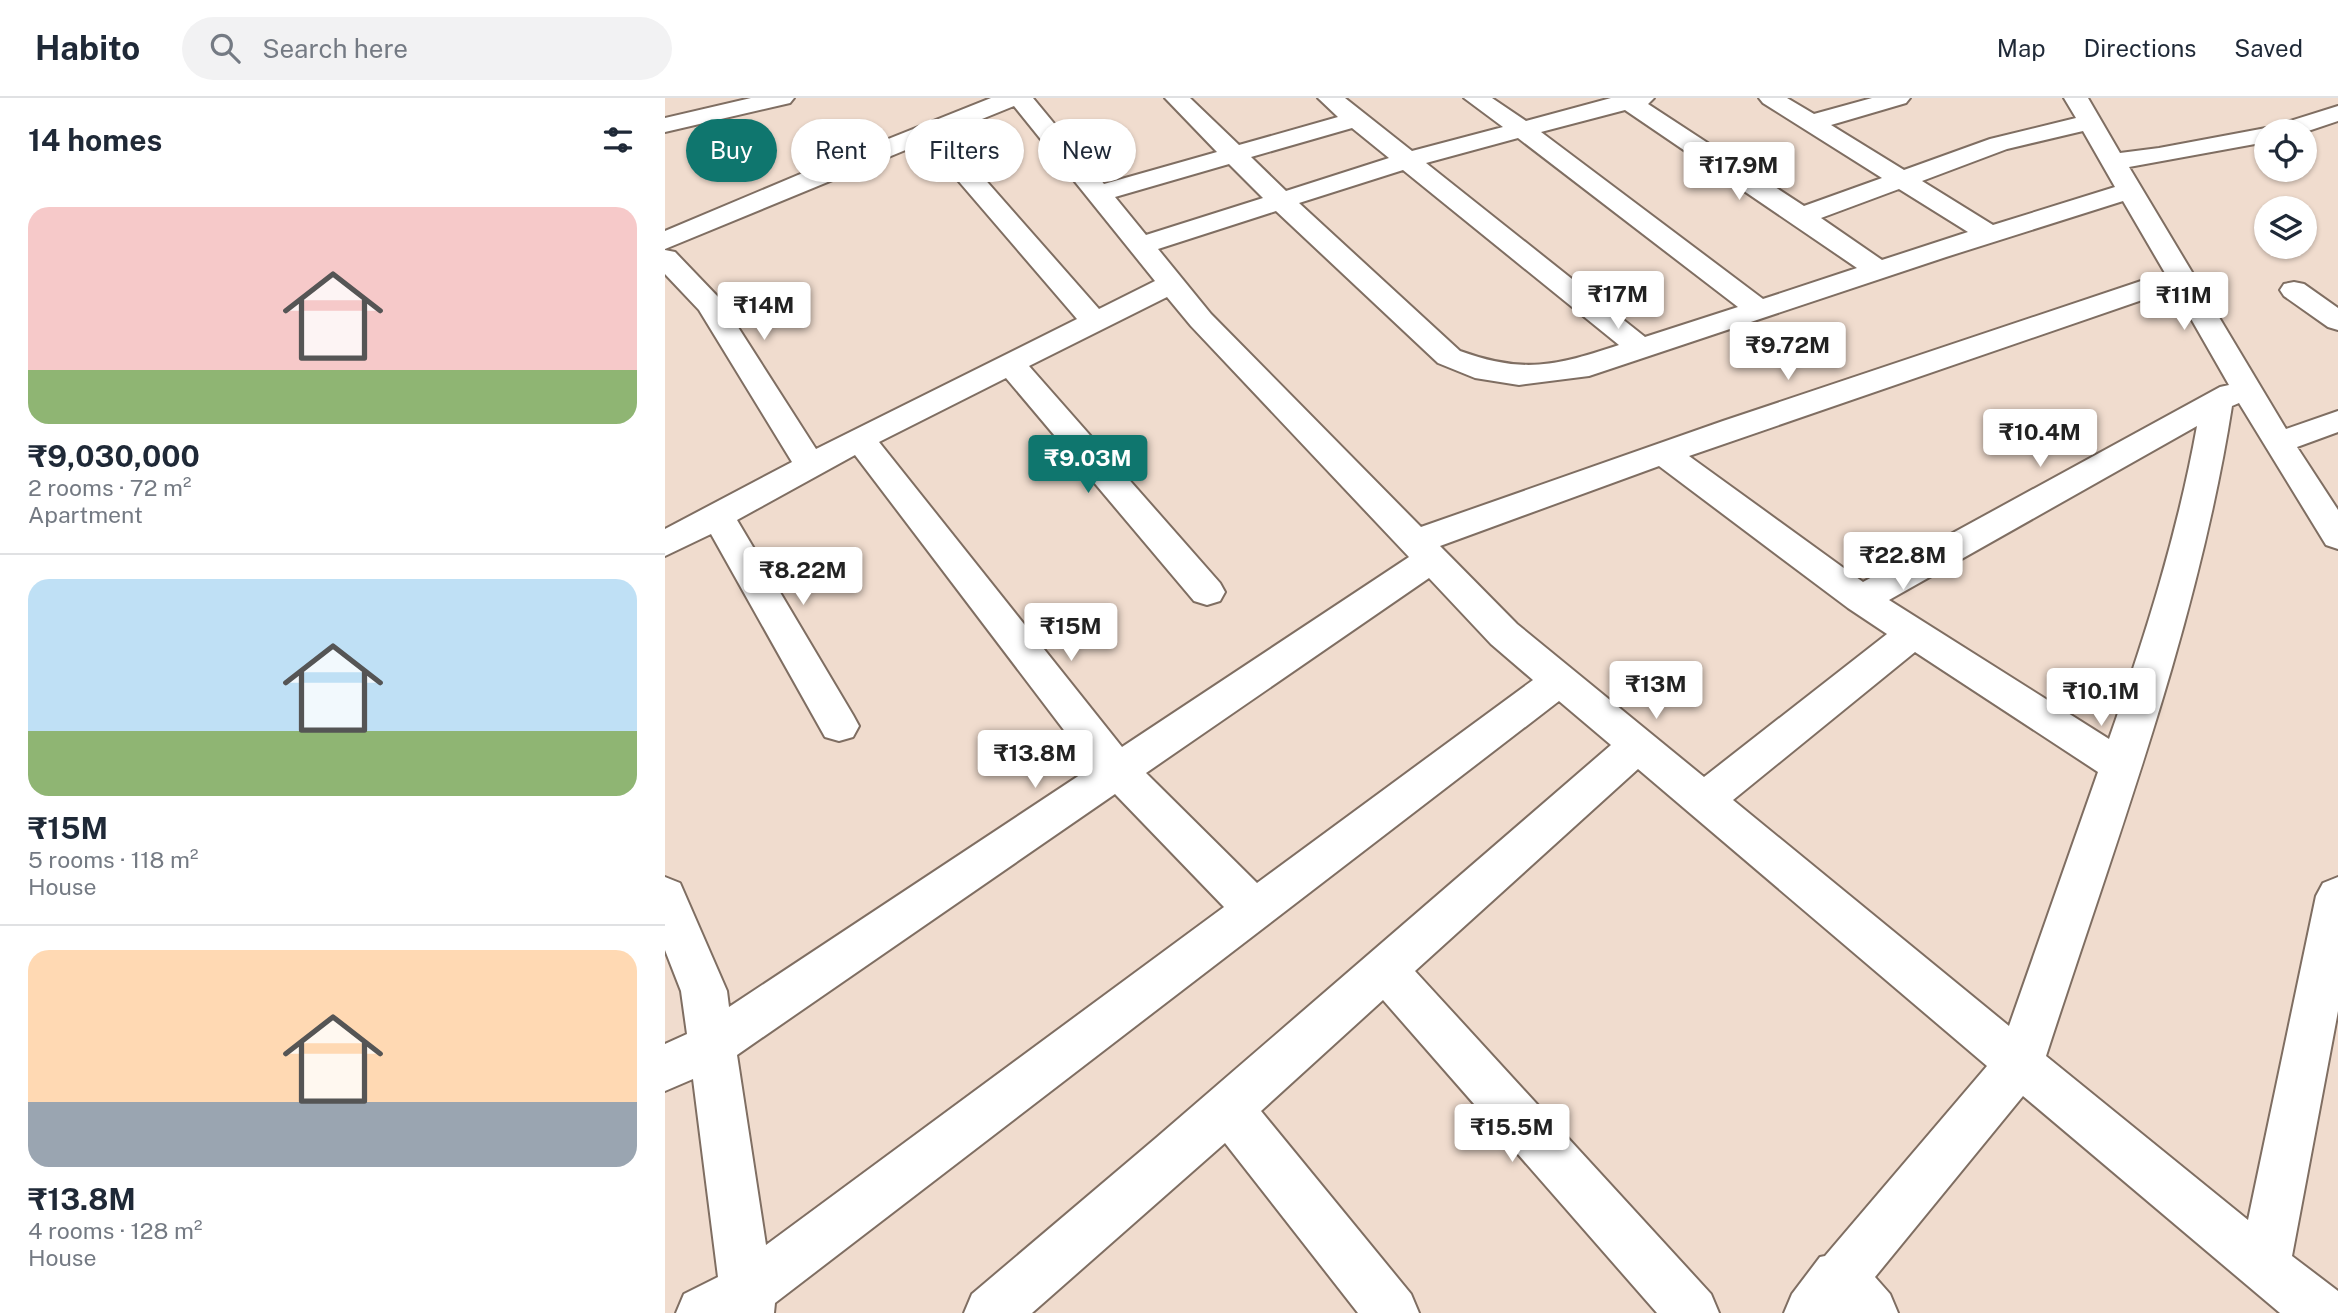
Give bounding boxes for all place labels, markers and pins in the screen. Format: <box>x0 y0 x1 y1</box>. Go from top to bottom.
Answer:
pin: ₹17.9M <box>1682 142 1796 202</box>
pin: ₹17M <box>1577 272 1659 331</box>
pin: ₹11M <box>2143 272 2225 332</box>
pin: ₹14M <box>723 282 805 342</box>
pin: ₹9.72M <box>1731 322 1845 382</box>
pin: ₹10.4M <box>1983 410 2097 469</box>
pin: ₹9.03M <box>1031 436 1145 495</box>
pin: ₹22.8M <box>1846 532 1960 592</box>
pin: ₹8.22M <box>746 547 860 607</box>
pin: ₹15M <box>1030 603 1112 663</box>
pin: ₹13M <box>1615 662 1697 721</box>
pin: ₹10.1M <box>2044 668 2158 728</box>
pin: ₹13.8M <box>978 730 1092 790</box>
pin: ₹15.5M <box>1455 1104 1569 1164</box>

